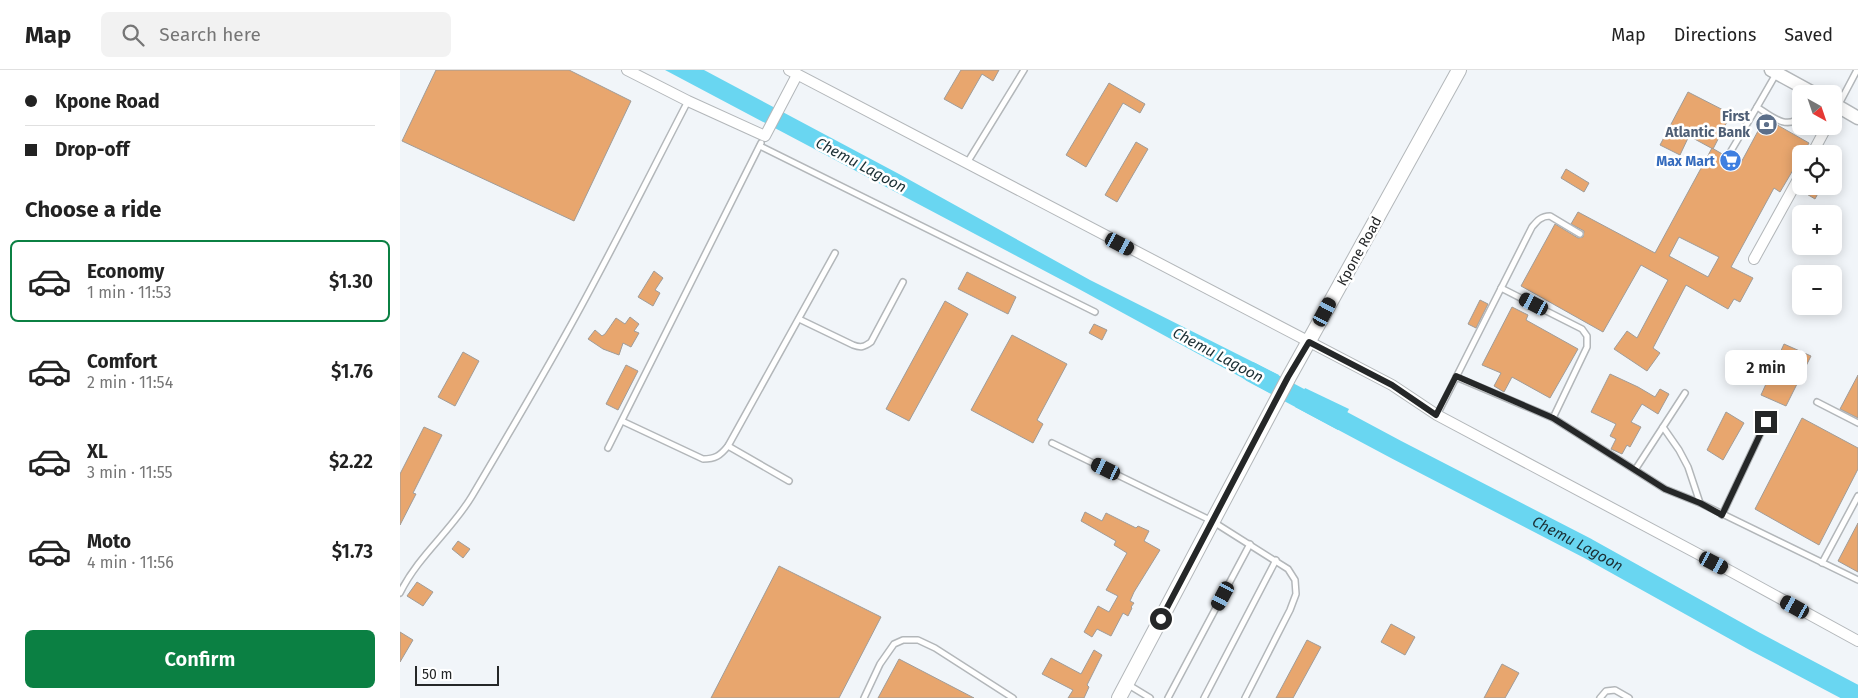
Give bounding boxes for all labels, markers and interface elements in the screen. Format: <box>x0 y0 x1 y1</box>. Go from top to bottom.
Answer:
search box <box>101 12 451 57</box>
text: Map <box>25 21 71 49</box>
icon: search <box>119 21 147 49</box>
text: Search here <box>159 23 261 46</box>
text: Map <box>1611 24 1646 46</box>
text: Directions <box>1674 24 1756 46</box>
text: Saved <box>1784 24 1833 46</box>
north arrow <box>1792 85 1842 135</box>
map controls <box>1792 85 1842 315</box>
text: Kpone Road <box>55 90 160 113</box>
place label: First Atlantic Bank <box>1664 108 1751 141</box>
bank icon: First Atlantic Bank <box>1754 112 1778 136</box>
water label: Chemu Lagoon <box>813 134 909 196</box>
text: Drop-off <box>55 138 129 161</box>
button: locate <box>1792 145 1842 195</box>
supermarket icon: Max Mart <box>1719 149 1743 173</box>
place label: Max Mart <box>1656 153 1716 170</box>
text: Choose a ride <box>25 196 161 223</box>
button: + <box>1792 205 1842 255</box>
street label: Kpone Road <box>1333 214 1385 289</box>
car <box>1103 230 1136 258</box>
icon: car <box>27 259 72 304</box>
text: Economy <box>87 260 164 283</box>
button: − <box>1792 265 1842 315</box>
text: $1.30 <box>329 270 373 293</box>
text: 1 min · 11:53 <box>87 283 172 302</box>
car <box>1517 291 1550 317</box>
car <box>1311 295 1338 329</box>
water label: Chemu Lagoon <box>1170 324 1266 386</box>
icon: car <box>27 349 72 394</box>
text: Comfort <box>87 350 157 373</box>
callout: 2 min <box>1725 350 1807 384</box>
text: 2 min <box>1746 358 1786 377</box>
text: $1.76 <box>331 360 373 383</box>
text: 2 min · 11:54 <box>87 373 173 392</box>
route end <box>1755 411 1777 433</box>
icon: car <box>27 439 72 484</box>
text: XL <box>87 440 108 463</box>
text: $2.22 <box>329 450 373 473</box>
car <box>1089 456 1122 482</box>
text: 3 min · 11:55 <box>87 463 173 482</box>
water label: Chemu Lagoon <box>1529 512 1626 575</box>
icon: car <box>27 529 72 574</box>
text: Moto <box>87 530 131 553</box>
text: $1.73 <box>332 540 373 563</box>
car <box>1697 549 1730 577</box>
text: 4 min · 11:56 <box>87 553 174 572</box>
car <box>1209 579 1236 613</box>
car <box>1778 593 1811 621</box>
route start <box>1150 608 1172 630</box>
button: Confirm <box>25 630 375 688</box>
scale bar <box>415 663 499 686</box>
text: 50 m <box>422 666 453 683</box>

